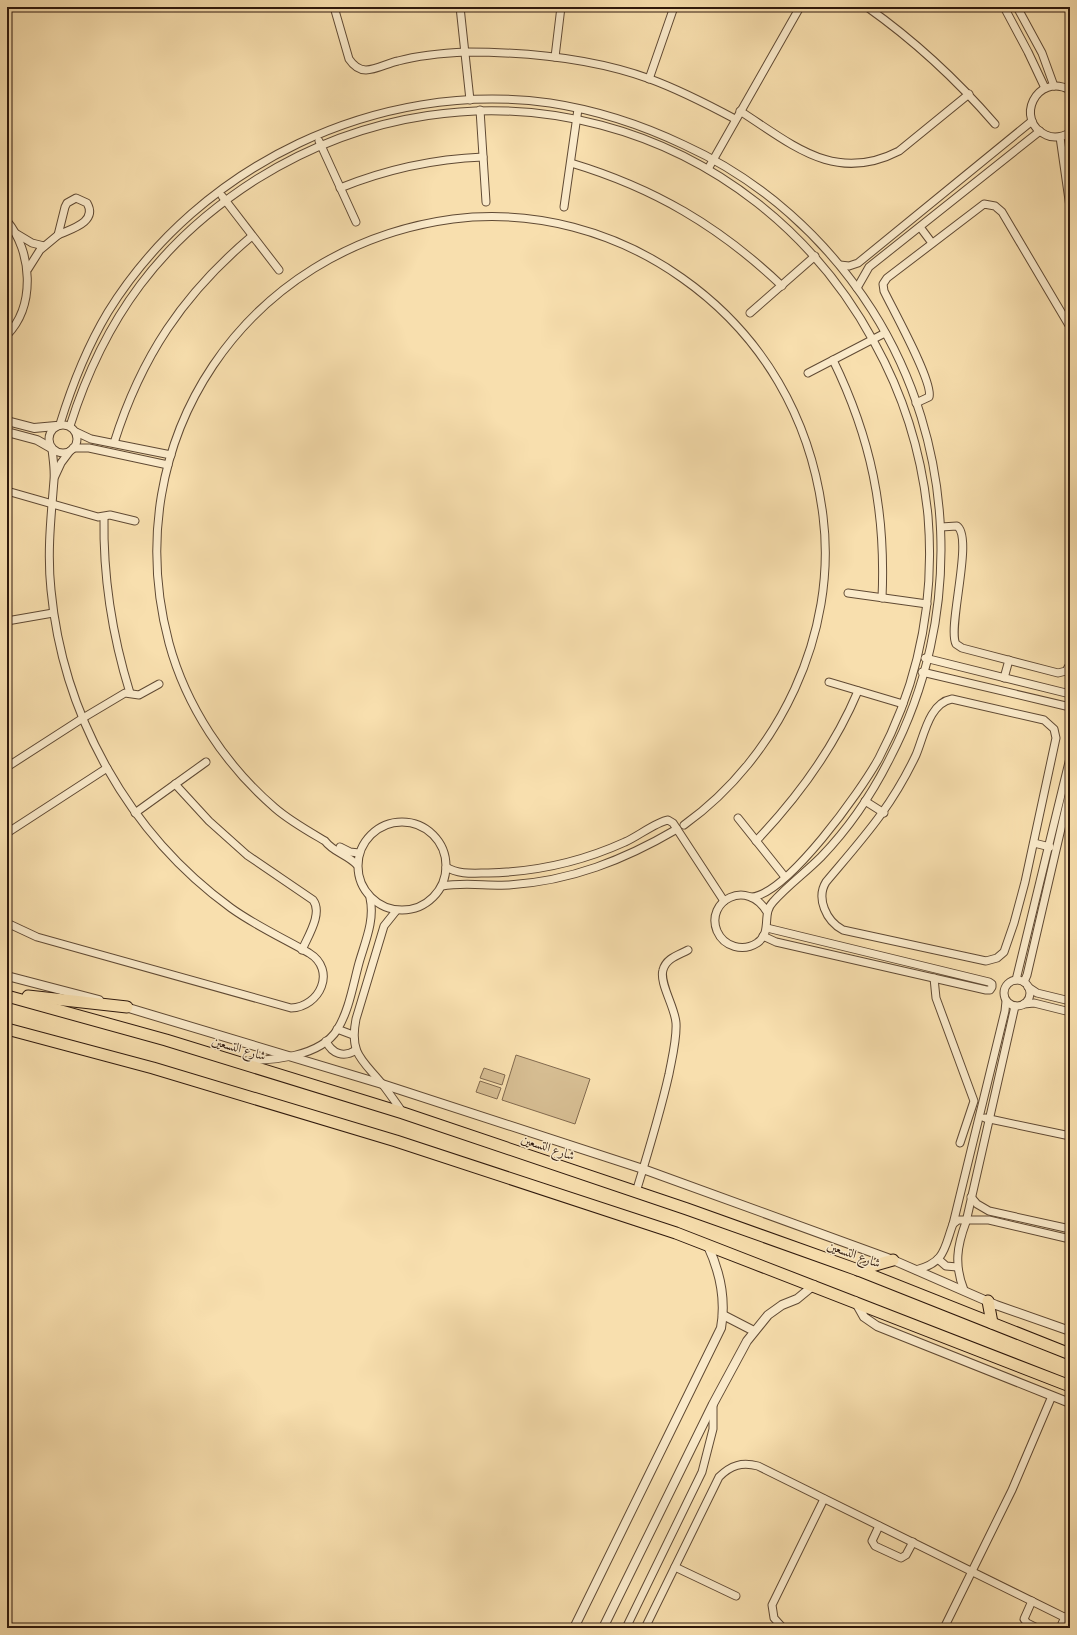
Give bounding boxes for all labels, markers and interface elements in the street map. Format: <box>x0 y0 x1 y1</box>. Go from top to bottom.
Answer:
street label: شارع التسعين <box>209 1031 268 1067</box>
street label: شارع التسعين <box>518 1129 577 1167</box>
street label: شارع التسعين <box>824 1236 883 1274</box>

